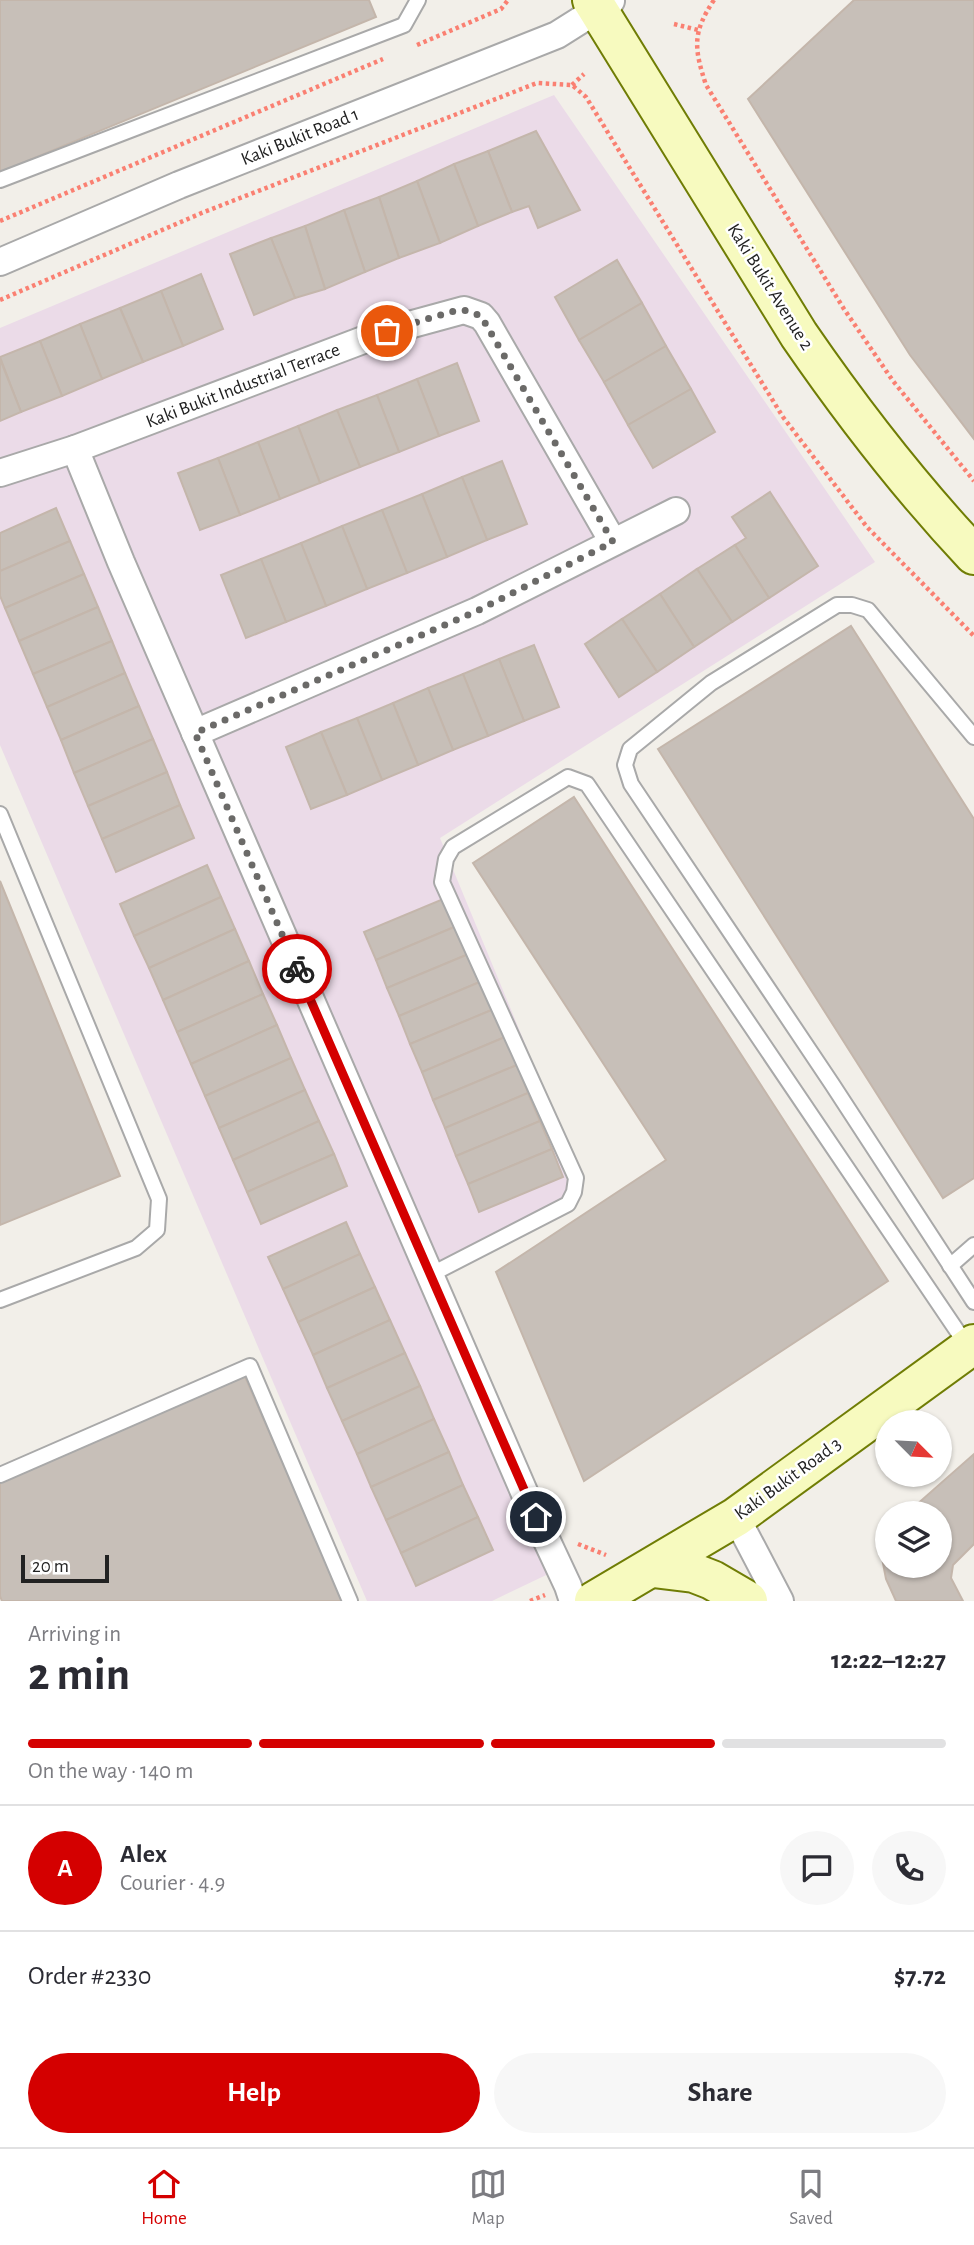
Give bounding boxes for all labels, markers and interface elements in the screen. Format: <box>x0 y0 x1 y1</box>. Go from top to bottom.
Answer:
street label: Kaki Bukit Road 1 <box>238 105 362 169</box>
street label: Kaki Bukit Avenue 2 <box>724 221 817 354</box>
pin <box>357 301 417 361</box>
icon: bag <box>368 312 406 350</box>
street label: Kaki Bukit Industrial Terrace <box>143 340 343 432</box>
courier <box>262 934 332 1004</box>
icon: bike <box>278 950 316 988</box>
north arrow <box>875 1410 952 1488</box>
map controls <box>875 1410 952 1578</box>
street label: Kaki Bukit Road 3 <box>731 1434 845 1524</box>
pin <box>506 1487 566 1547</box>
icon: home <box>517 1498 555 1536</box>
button: layers <box>875 1501 952 1578</box>
scale bar <box>21 1552 108 1584</box>
text: 20 m <box>32 1557 69 1576</box>
text: Arriving in <box>28 1623 121 1646</box>
text: 12:22–12:27 <box>831 1647 946 1673</box>
text: 2 min <box>28 1652 130 1698</box>
text: On the way · 140 m <box>28 1760 193 1783</box>
button: chat <box>780 1831 854 1905</box>
button: phone <box>872 1831 946 1905</box>
text: Alex <box>120 1841 167 1867</box>
text: A <box>57 1855 73 1881</box>
text: Courier · 4.9 <box>120 1872 225 1895</box>
text: Order #2330 <box>28 1963 151 1989</box>
text: $7.72 <box>894 1963 946 1989</box>
button: Help <box>28 2053 480 2133</box>
button: Share <box>494 2053 946 2133</box>
tab: Home <box>141 2165 187 2230</box>
tab: Map <box>469 2165 507 2230</box>
tab: Saved <box>789 2165 833 2230</box>

